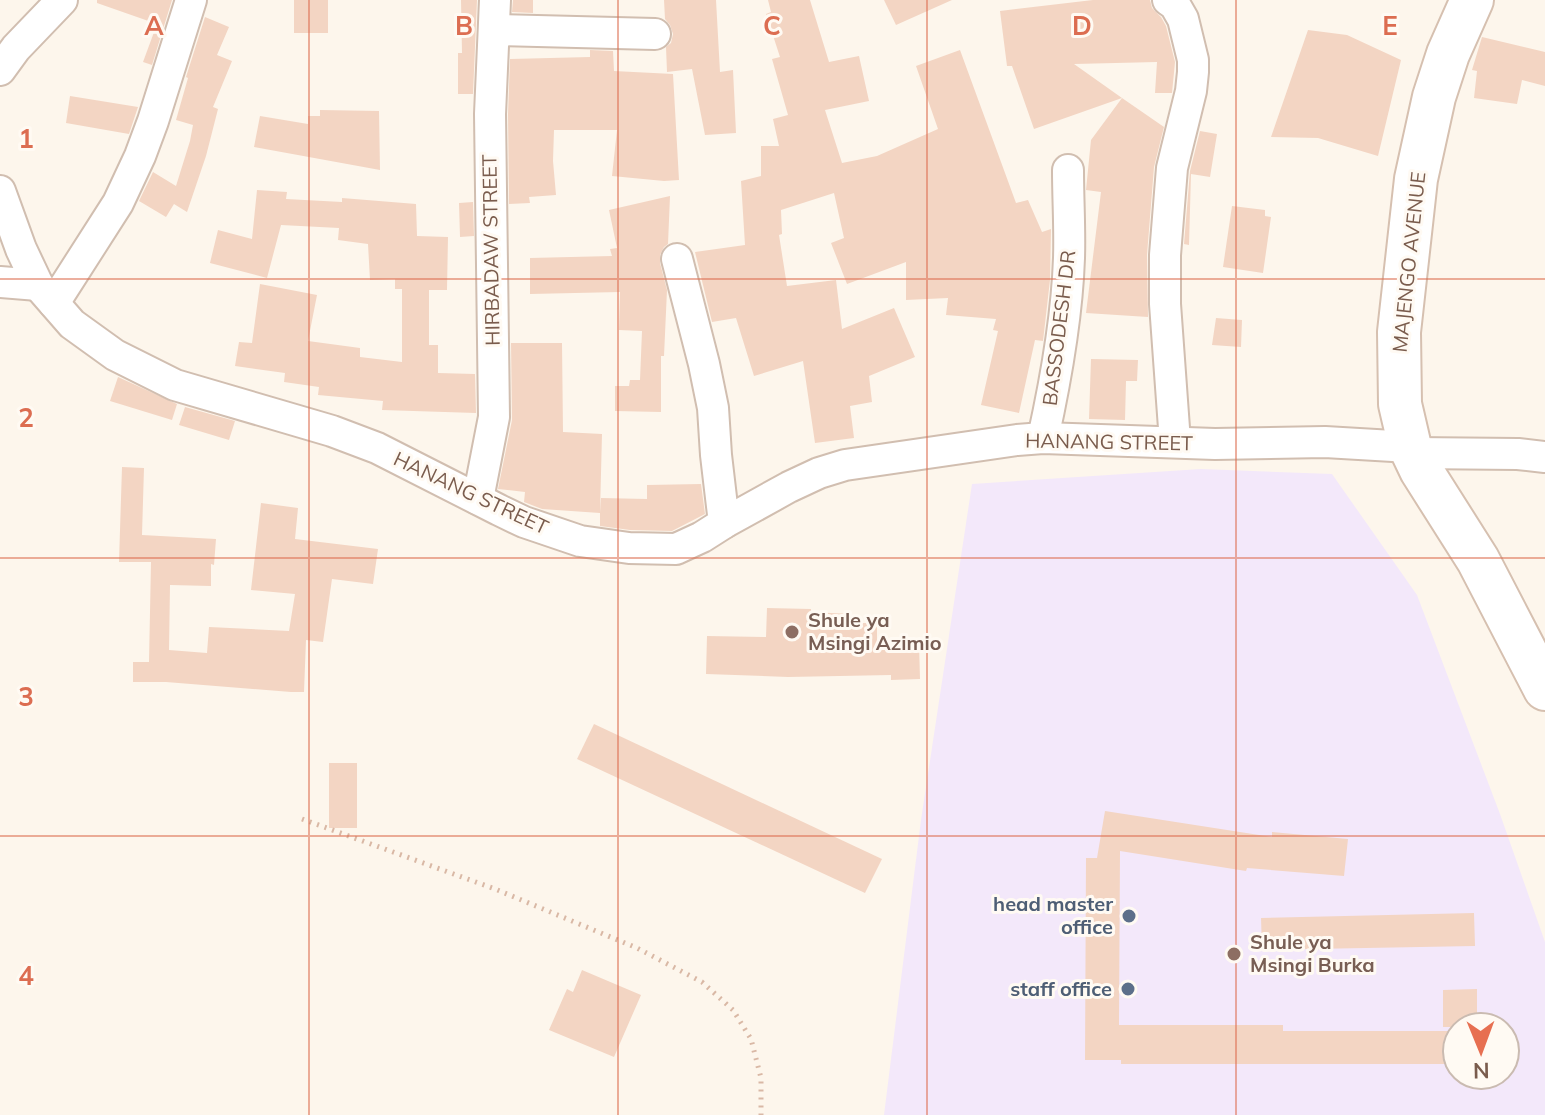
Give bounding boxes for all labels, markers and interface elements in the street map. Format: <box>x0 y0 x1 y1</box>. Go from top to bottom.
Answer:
text: A <box>144 9 164 42</box>
text: B <box>455 9 473 42</box>
text: C <box>763 9 781 42</box>
text: D <box>1072 9 1092 42</box>
text: E <box>1382 9 1398 42</box>
text: 1 <box>18 122 34 155</box>
street label: HIRBADAW STREET <box>476 154 505 346</box>
street label: MAJENGO AVENUE <box>1387 170 1430 353</box>
street label: BASSODESH DR <box>1037 249 1080 407</box>
text: 2 <box>18 401 34 434</box>
street label: HANANG STREET <box>1025 428 1193 455</box>
street label: HANANG STREET <box>390 446 553 539</box>
place label: Shule ya Msingi Azimio <box>808 607 942 655</box>
marker: Shule ya Msingi Azimio <box>783 623 801 641</box>
text: 3 <box>18 680 34 713</box>
place label: head master office <box>993 891 1113 939</box>
marker: head master office <box>1120 907 1138 925</box>
place label: Shule ya Msingi Burka <box>1250 929 1375 977</box>
marker: Shule ya Msingi Burka <box>1225 945 1243 963</box>
text: 4 <box>18 959 34 992</box>
place label: staff office <box>1010 976 1112 1001</box>
marker: staff office <box>1119 980 1137 998</box>
north arrow <box>1441 1011 1521 1091</box>
text: N <box>1473 1057 1490 1085</box>

